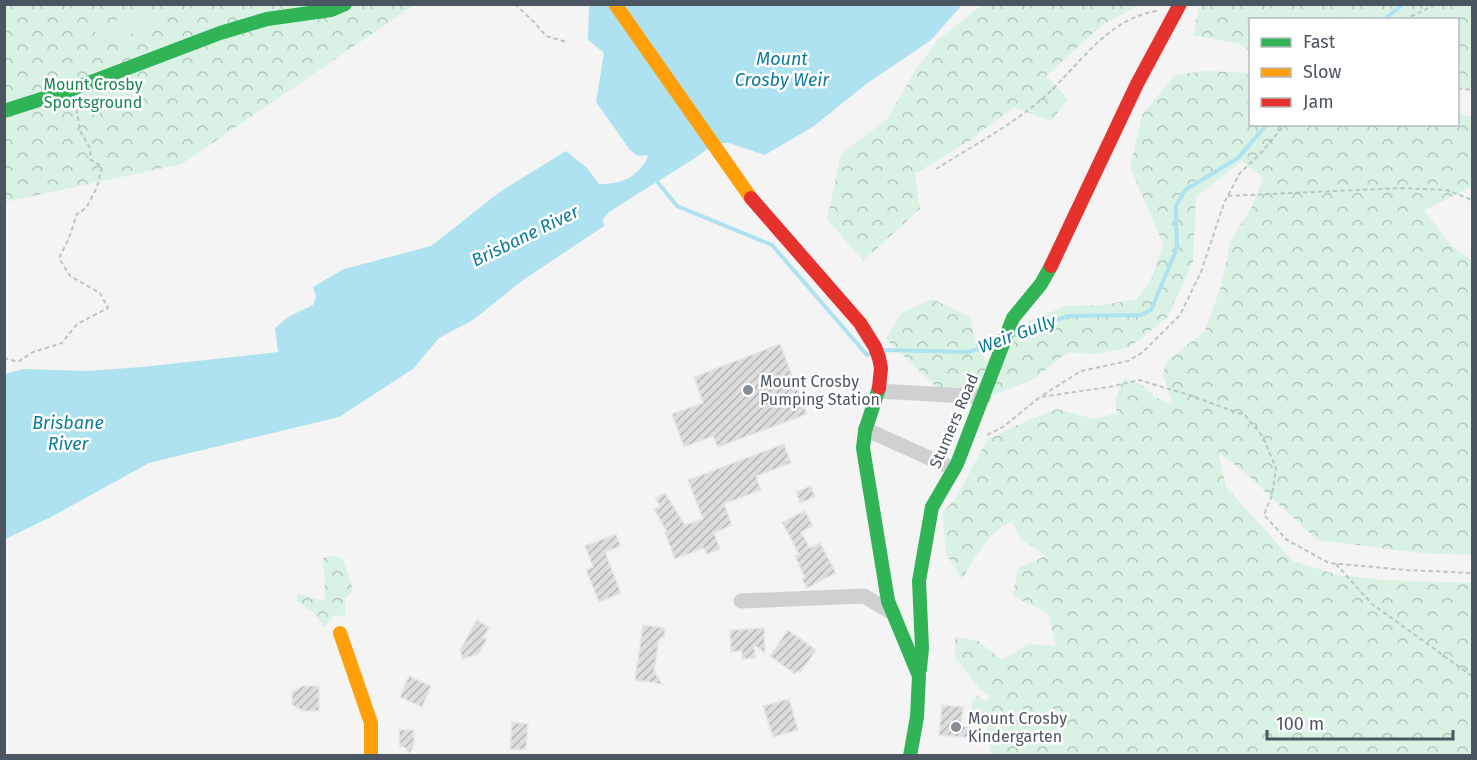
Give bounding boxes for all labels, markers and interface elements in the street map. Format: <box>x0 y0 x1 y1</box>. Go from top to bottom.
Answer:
legend <box>1249 18 1459 126</box>
text: Fast <box>1303 31 1336 53</box>
water label: Mount Crosby Weir <box>735 48 830 91</box>
text: Slow <box>1303 61 1342 83</box>
park label: Mount Crosby Sportsground <box>43 75 143 112</box>
text: Jam <box>1303 91 1334 113</box>
water label: Brisbane River <box>468 200 583 271</box>
water label: Weir Gully <box>975 309 1060 358</box>
street label: Stumers Road <box>926 371 982 471</box>
place label: Mount Crosby Pumping Station <box>760 372 880 409</box>
marker: Mount Crosby Pumping Station <box>741 383 755 397</box>
water label: Brisbane River <box>32 412 104 455</box>
scale bar <box>1267 703 1453 741</box>
place label: Mount Crosby Kindergarten <box>968 709 1067 746</box>
text: 100 m <box>1276 713 1324 735</box>
marker: Mount Crosby Kindergarten <box>949 720 963 734</box>

